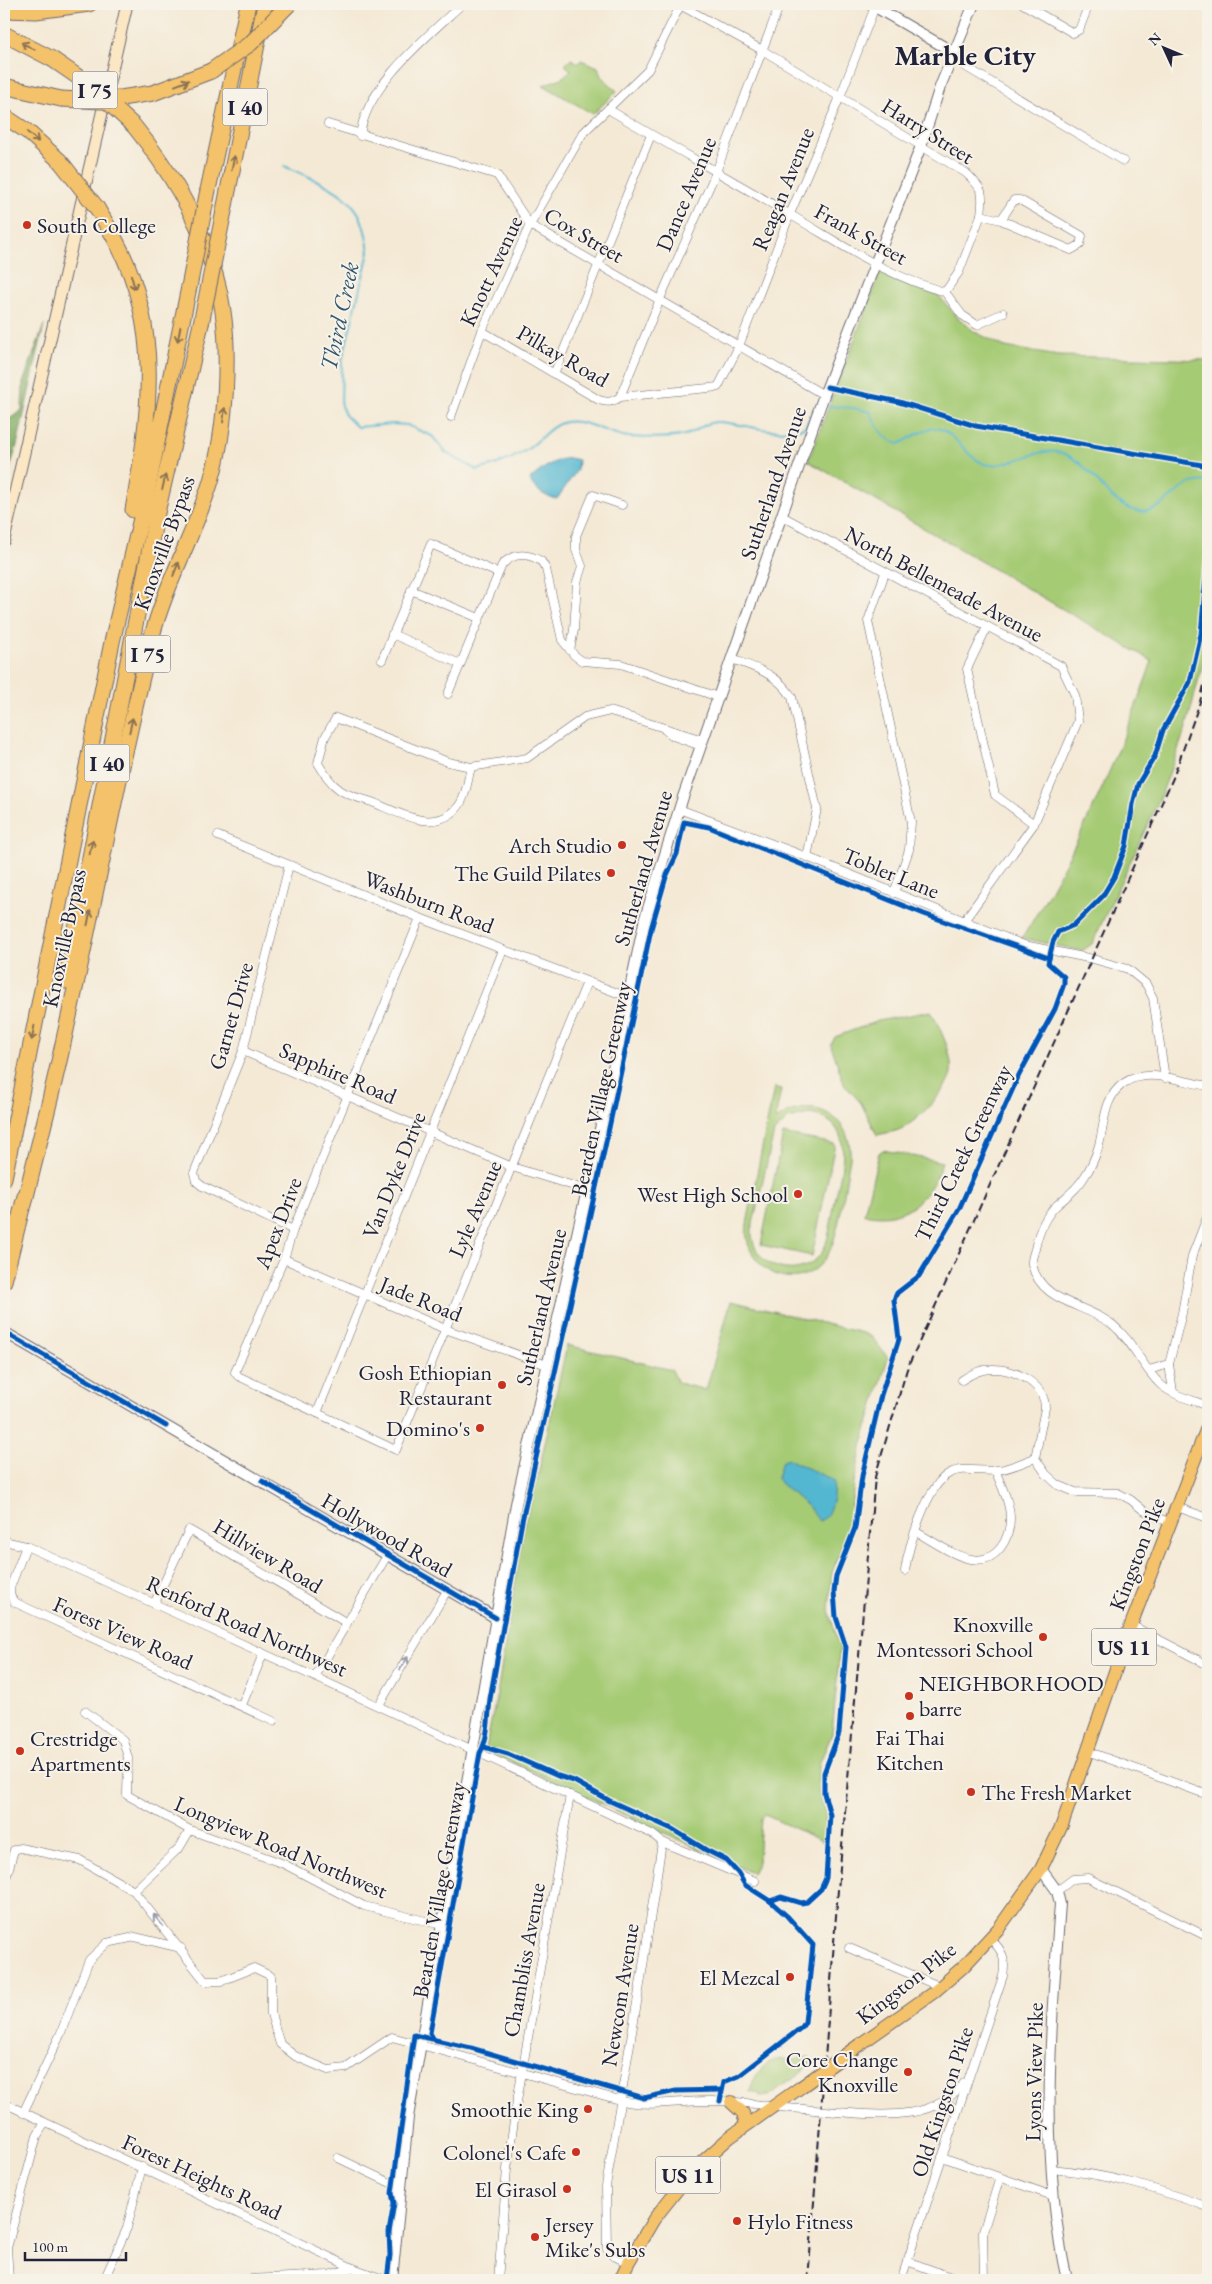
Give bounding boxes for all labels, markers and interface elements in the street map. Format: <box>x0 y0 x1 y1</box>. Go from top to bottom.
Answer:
north arrow <box>1140 22 1190 72</box>
text: N <box>1144 28 1166 49</box>
district label: Marble City <box>894 37 1036 73</box>
one-way arrow <box>21 41 36 50</box>
road number: I 75 <box>72 72 118 108</box>
one-way arrow <box>174 78 189 87</box>
road number: I 40 <box>222 88 268 125</box>
street label: Harry Street <box>876 91 980 171</box>
street label: Reagan Avenue <box>745 123 821 255</box>
one-way arrow <box>26 131 39 142</box>
street label: Dance Avenue <box>649 132 723 256</box>
one-way arrow <box>229 155 239 171</box>
street label: Frank Street <box>809 197 913 271</box>
street label: Cox Street <box>539 200 629 270</box>
place label: South College <box>37 211 156 240</box>
street label: Knott Avenue <box>453 211 529 331</box>
marker: South College <box>21 219 33 231</box>
water label: Third Creek <box>312 259 366 373</box>
one-way arrow <box>128 274 138 290</box>
street label: Pilkay Road <box>512 318 615 394</box>
one-way arrow <box>174 326 183 342</box>
street label: Sutherland Avenue <box>733 402 813 564</box>
one-way arrow <box>219 407 229 423</box>
street label: Knoxville Bypass <box>126 472 202 614</box>
one-way arrow <box>160 474 170 490</box>
street label: North Bellemeade Avenue <box>840 519 1049 649</box>
one-way arrow <box>171 562 181 577</box>
road number: I 75 <box>126 636 170 672</box>
one-way arrow <box>127 718 136 734</box>
road number: I 40 <box>84 744 130 781</box>
street label: Sutherland Avenue <box>607 787 679 949</box>
place label: Arch Studio <box>508 831 612 860</box>
marker: Arch Studio <box>616 839 628 851</box>
one-way arrow <box>87 840 97 856</box>
street label: Tobler Lane <box>838 840 944 906</box>
place label: The Guild Pilates <box>454 859 601 888</box>
street label: Washburn Road <box>360 864 499 940</box>
street label: Knoxville Bypass <box>35 866 93 1010</box>
marker: The Guild Pilates <box>605 867 617 879</box>
one-way arrow <box>85 911 95 927</box>
street label: Garnet Drive <box>202 958 260 1073</box>
street label: Bearden Village Greenway <box>564 978 638 1199</box>
one-way arrow <box>28 1024 37 1040</box>
street label: Sapphire Road <box>275 1035 402 1111</box>
street label: Third Creek Greenway <box>908 1059 1019 1246</box>
street label: Van Dyke Drive <box>355 1107 433 1243</box>
street label: Lyle Avenue <box>442 1156 509 1262</box>
street label: Apex Drive <box>247 1173 309 1274</box>
place label: West High School <box>637 1180 788 1209</box>
marker: West High School <box>792 1188 804 1200</box>
street label: Sutherland Avenue <box>509 1225 573 1388</box>
street label: Jade Road <box>374 1269 467 1329</box>
place label: Gosh Ethiopian Restaurant <box>359 1358 492 1412</box>
marker: Gosh Ethiopian Restaurant <box>496 1379 508 1391</box>
place label: Domino's <box>386 1414 470 1443</box>
marker: Domino's <box>474 1422 486 1434</box>
street label: Hollywood Road <box>316 1486 458 1585</box>
street label: Kingston Pike <box>1102 1493 1172 1615</box>
street label: Hillview Road <box>208 1512 329 1601</box>
street label: Renford Road Northwest <box>142 1569 352 1683</box>
street label: Forest View Road <box>49 1589 198 1677</box>
place label: Knoxville Montessori School <box>876 1610 1033 1664</box>
road number: US 11 <box>1092 1628 1156 1665</box>
marker: Knoxville Montessori School <box>1037 1631 1049 1643</box>
one-way arrow <box>399 1656 409 1670</box>
place label: NEIGHBORHOOD barre <box>919 1669 1104 1723</box>
marker: NEIGHBORHOOD barre <box>903 1690 915 1702</box>
marker: Fai Thai Kitchen <box>904 1710 916 1722</box>
place label: Fai Thai Kitchen <box>875 1723 945 1777</box>
place label: Crestridge Apartments <box>29 1724 131 1778</box>
marker: Crestridge Apartments <box>14 1745 26 1757</box>
place label: The Fresh Market <box>981 1778 1131 1807</box>
street label: Bearden Village Greenway <box>406 1779 472 2001</box>
marker: The Fresh Market <box>965 1786 977 1798</box>
street label: Longview Road Northwest <box>170 1789 392 1905</box>
street label: Chambliss Avenue <box>496 1880 552 2039</box>
one-way arrow <box>152 1913 163 1926</box>
street label: Newcom Avenue <box>594 1921 646 2069</box>
street label: Kingston Pike <box>850 1935 962 2031</box>
place label: El Mezcal <box>699 1963 780 1992</box>
marker: El Mezcal <box>784 1971 796 1983</box>
street label: Lyons View Pike <box>1018 2002 1050 2142</box>
street label: Old Kingston Pike <box>904 2023 980 2181</box>
place label: Core Change Knoxville <box>786 2045 898 2099</box>
marker: Core Change Knoxville <box>902 2066 914 2078</box>
place label: Smoothie King <box>451 2095 578 2124</box>
marker: Smoothie King <box>582 2103 594 2115</box>
street label: Forest Heights Road <box>117 2127 287 2227</box>
place label: Colonel's Cafe <box>443 2138 566 2167</box>
marker: Colonel's Cafe <box>570 2146 582 2158</box>
road number: US 11 <box>656 2156 720 2194</box>
place label: El Girasol <box>474 2175 557 2204</box>
marker: El Girasol <box>561 2183 573 2195</box>
place label: Hylo Fitness <box>747 2207 853 2236</box>
place label: Jersey Mike's Subs <box>543 2210 645 2264</box>
marker: Hylo Fitness <box>731 2215 743 2227</box>
scale bar <box>25 2229 126 2261</box>
marker: Jersey Mike's Subs <box>529 2231 541 2243</box>
text: 100 m <box>32 2237 69 2256</box>

